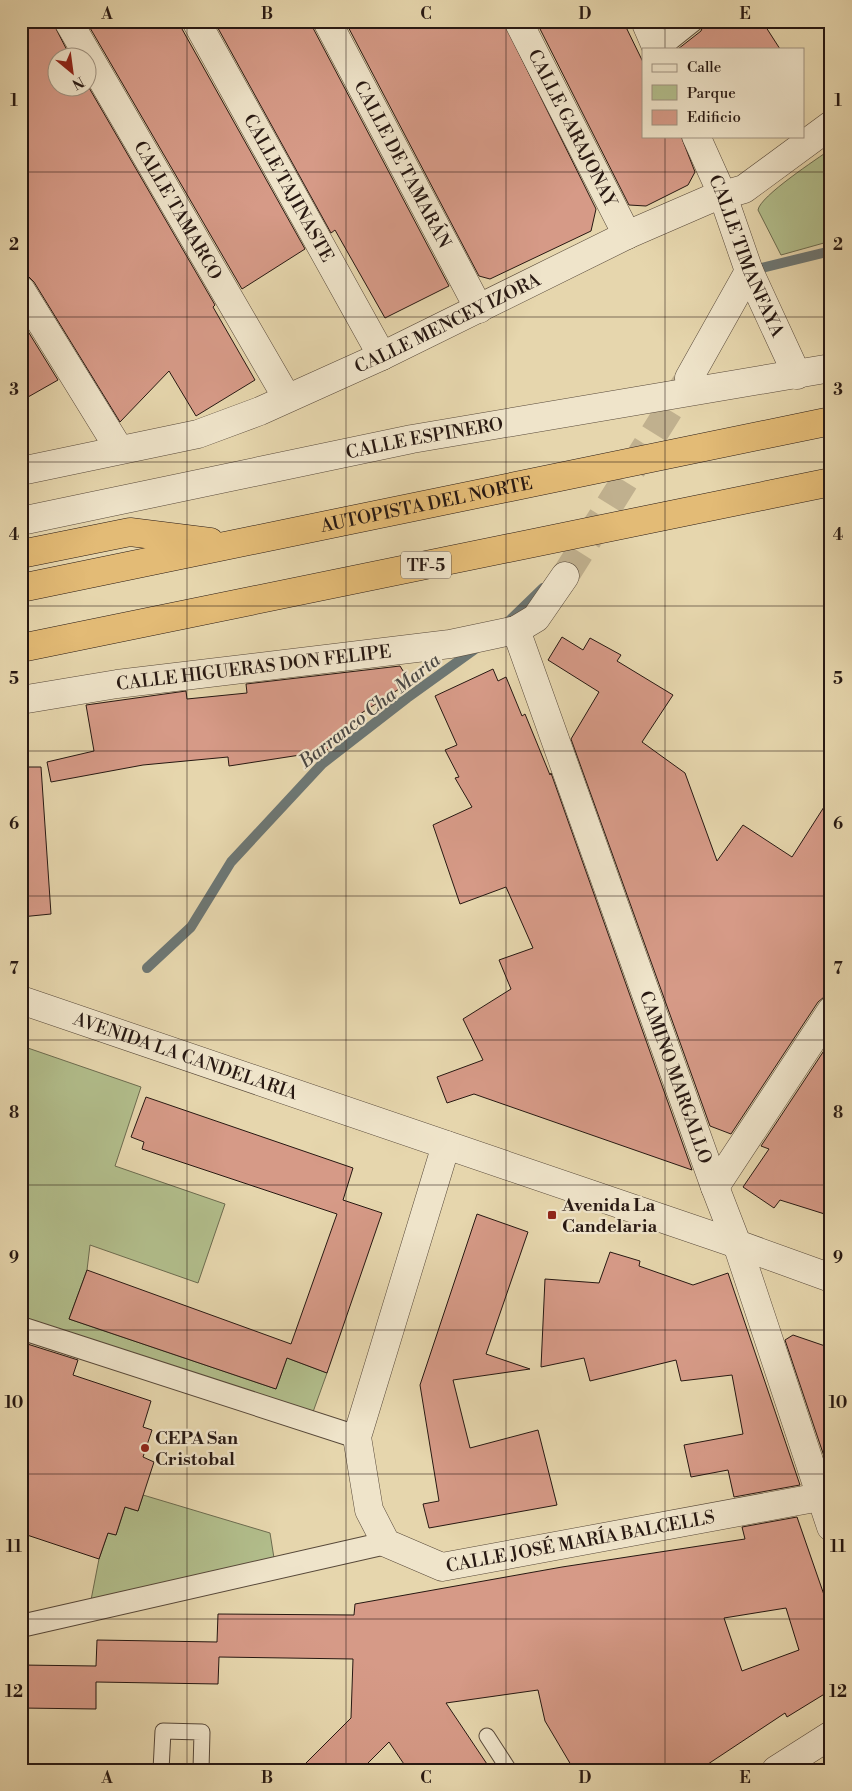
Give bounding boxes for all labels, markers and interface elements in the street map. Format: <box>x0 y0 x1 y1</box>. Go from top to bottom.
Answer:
text: A <box>100 4 113 24</box>
text: B <box>261 4 273 24</box>
text: C <box>420 4 432 24</box>
text: D <box>579 4 592 24</box>
text: E <box>739 4 751 24</box>
street label: CALLE GARAJONAY <box>522 45 622 212</box>
north arrow <box>48 48 98 98</box>
legend <box>642 48 804 138</box>
text: Calle <box>687 58 721 77</box>
text: N <box>69 72 87 93</box>
street label: CALLE DE TAMARÁN <box>349 77 456 253</box>
text: Parque <box>687 84 736 103</box>
text: 1 <box>10 91 18 111</box>
text: 1 <box>834 91 842 111</box>
text: Edificio <box>687 108 741 127</box>
street label: CALLE TAJINASTE <box>238 110 339 266</box>
street label: CALLE TAMARCO <box>128 137 227 284</box>
street label: CALLE TIMANFAYA <box>703 171 789 341</box>
text: 2 <box>9 235 19 255</box>
text: 2 <box>833 235 843 255</box>
street label: CALLE MENCEY IZORA <box>351 268 545 379</box>
text: 3 <box>9 380 19 400</box>
text: 3 <box>833 380 843 400</box>
street label: CALLE ESPINERO <box>344 413 505 465</box>
street label: AUTOPISTA DEL NORTE <box>317 472 535 538</box>
text: 4 <box>9 525 20 545</box>
text: 4 <box>833 525 844 545</box>
road number: TF-5 <box>401 552 451 578</box>
street label: CALLE HIGUERAS DON FELIPE <box>115 640 393 696</box>
water label: Barranco Cha Marta <box>293 648 446 774</box>
text: 5 <box>9 669 19 689</box>
text: 5 <box>833 669 843 689</box>
text: 6 <box>9 814 19 834</box>
text: 6 <box>833 814 843 834</box>
text: 7 <box>9 959 19 979</box>
text: 7 <box>833 959 843 979</box>
street label: CAMINO MARGALLO <box>634 988 717 1167</box>
street label: AVENIDA LA CANDELARIA <box>69 1007 301 1106</box>
text: 8 <box>9 1103 19 1123</box>
text: 8 <box>833 1103 843 1123</box>
place label: Avenida La Candelaria <box>561 1194 657 1238</box>
marker: Avenida La Candelaria <box>546 1209 558 1221</box>
text: 9 <box>9 1248 19 1268</box>
text: 9 <box>833 1248 843 1268</box>
text: 10 <box>5 1393 23 1413</box>
text: 10 <box>829 1393 847 1413</box>
place label: CEPA San Cristobal <box>155 1427 238 1471</box>
marker: CEPA San Cristobal <box>139 1442 151 1454</box>
street label: CALLE JOSÉ MARÍA BALCELLS <box>444 1506 717 1578</box>
text: 11 <box>6 1537 22 1557</box>
text: 11 <box>830 1537 846 1557</box>
text: 12 <box>5 1682 23 1702</box>
text: 12 <box>829 1682 847 1702</box>
text: A <box>100 1768 113 1788</box>
text: B <box>261 1768 273 1788</box>
text: C <box>420 1768 432 1788</box>
text: D <box>579 1768 592 1788</box>
text: E <box>739 1768 751 1788</box>

